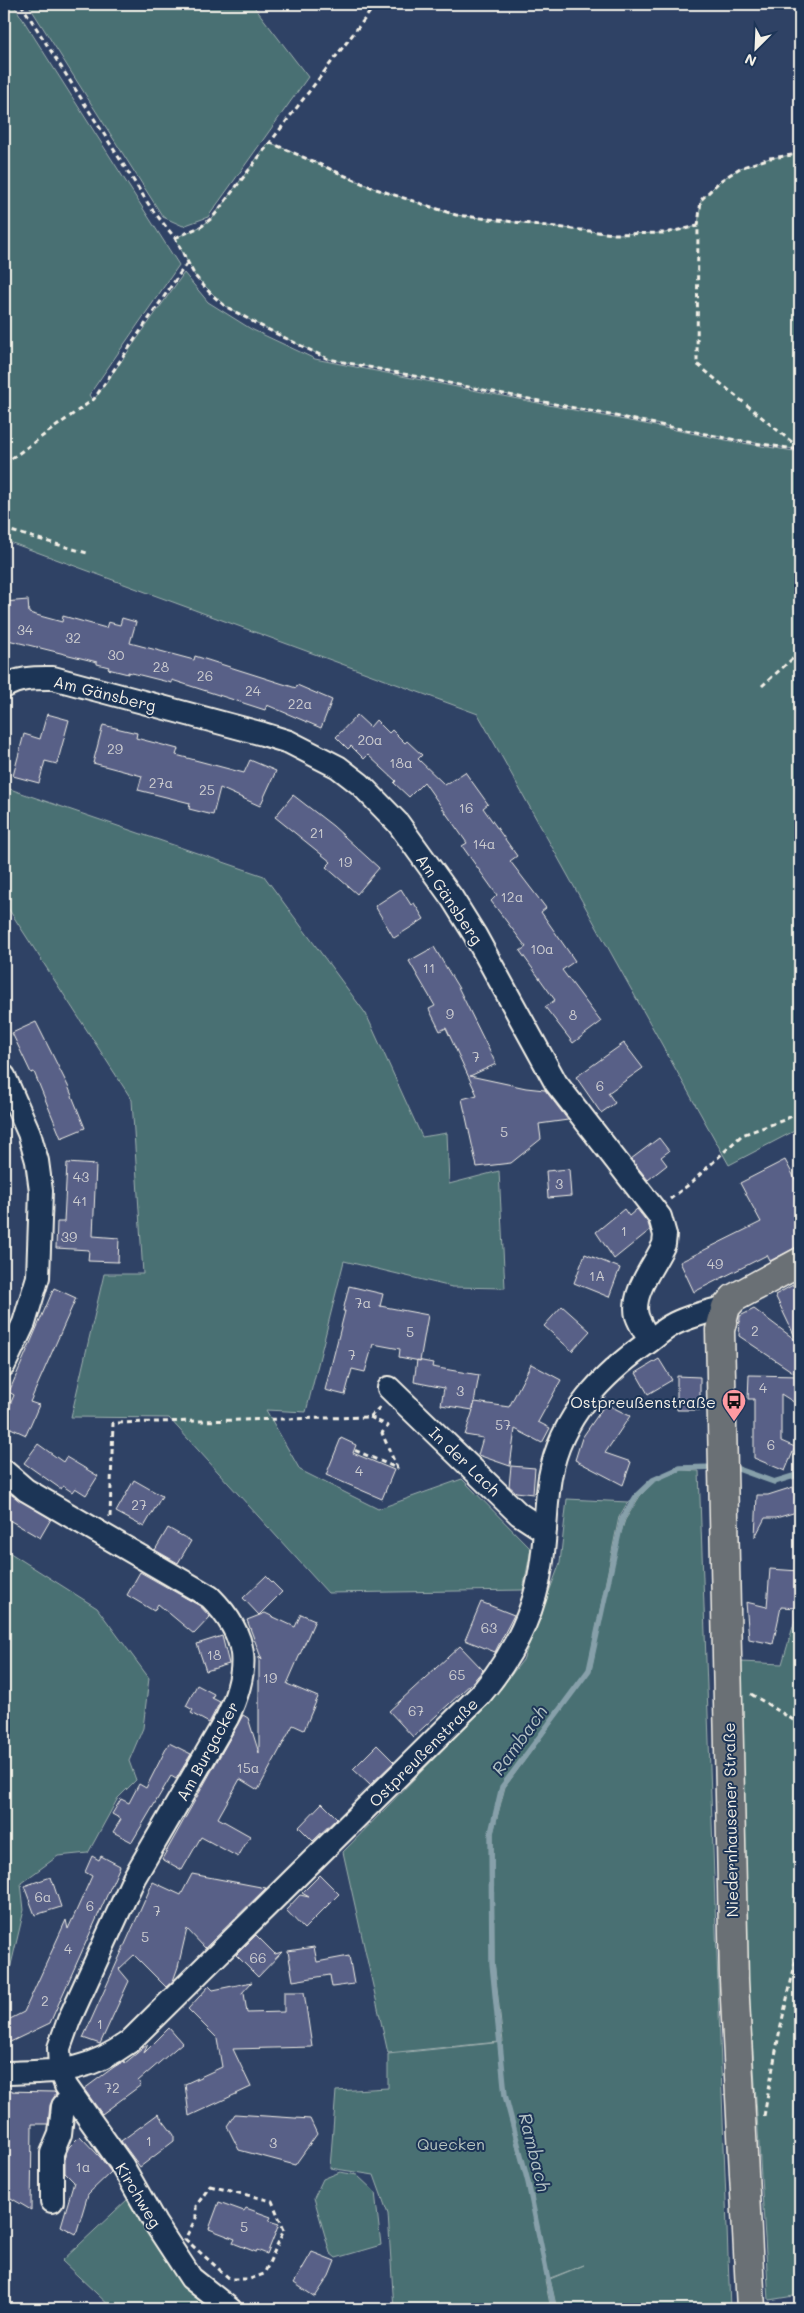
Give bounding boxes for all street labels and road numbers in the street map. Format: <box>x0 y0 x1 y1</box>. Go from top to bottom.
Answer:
street label: Am Gänsberg <box>52 670 158 716</box>
street label: Am Gänsberg <box>412 850 488 948</box>
street label: In der Lach <box>425 1422 505 1500</box>
street label: Ostpreußenstraße <box>364 1693 482 1811</box>
street label: Am Burgacker <box>171 1697 243 1805</box>
street label: Niedernhausener Straße <box>718 1722 742 1918</box>
street label: Kirchweg <box>111 2158 167 2232</box>

